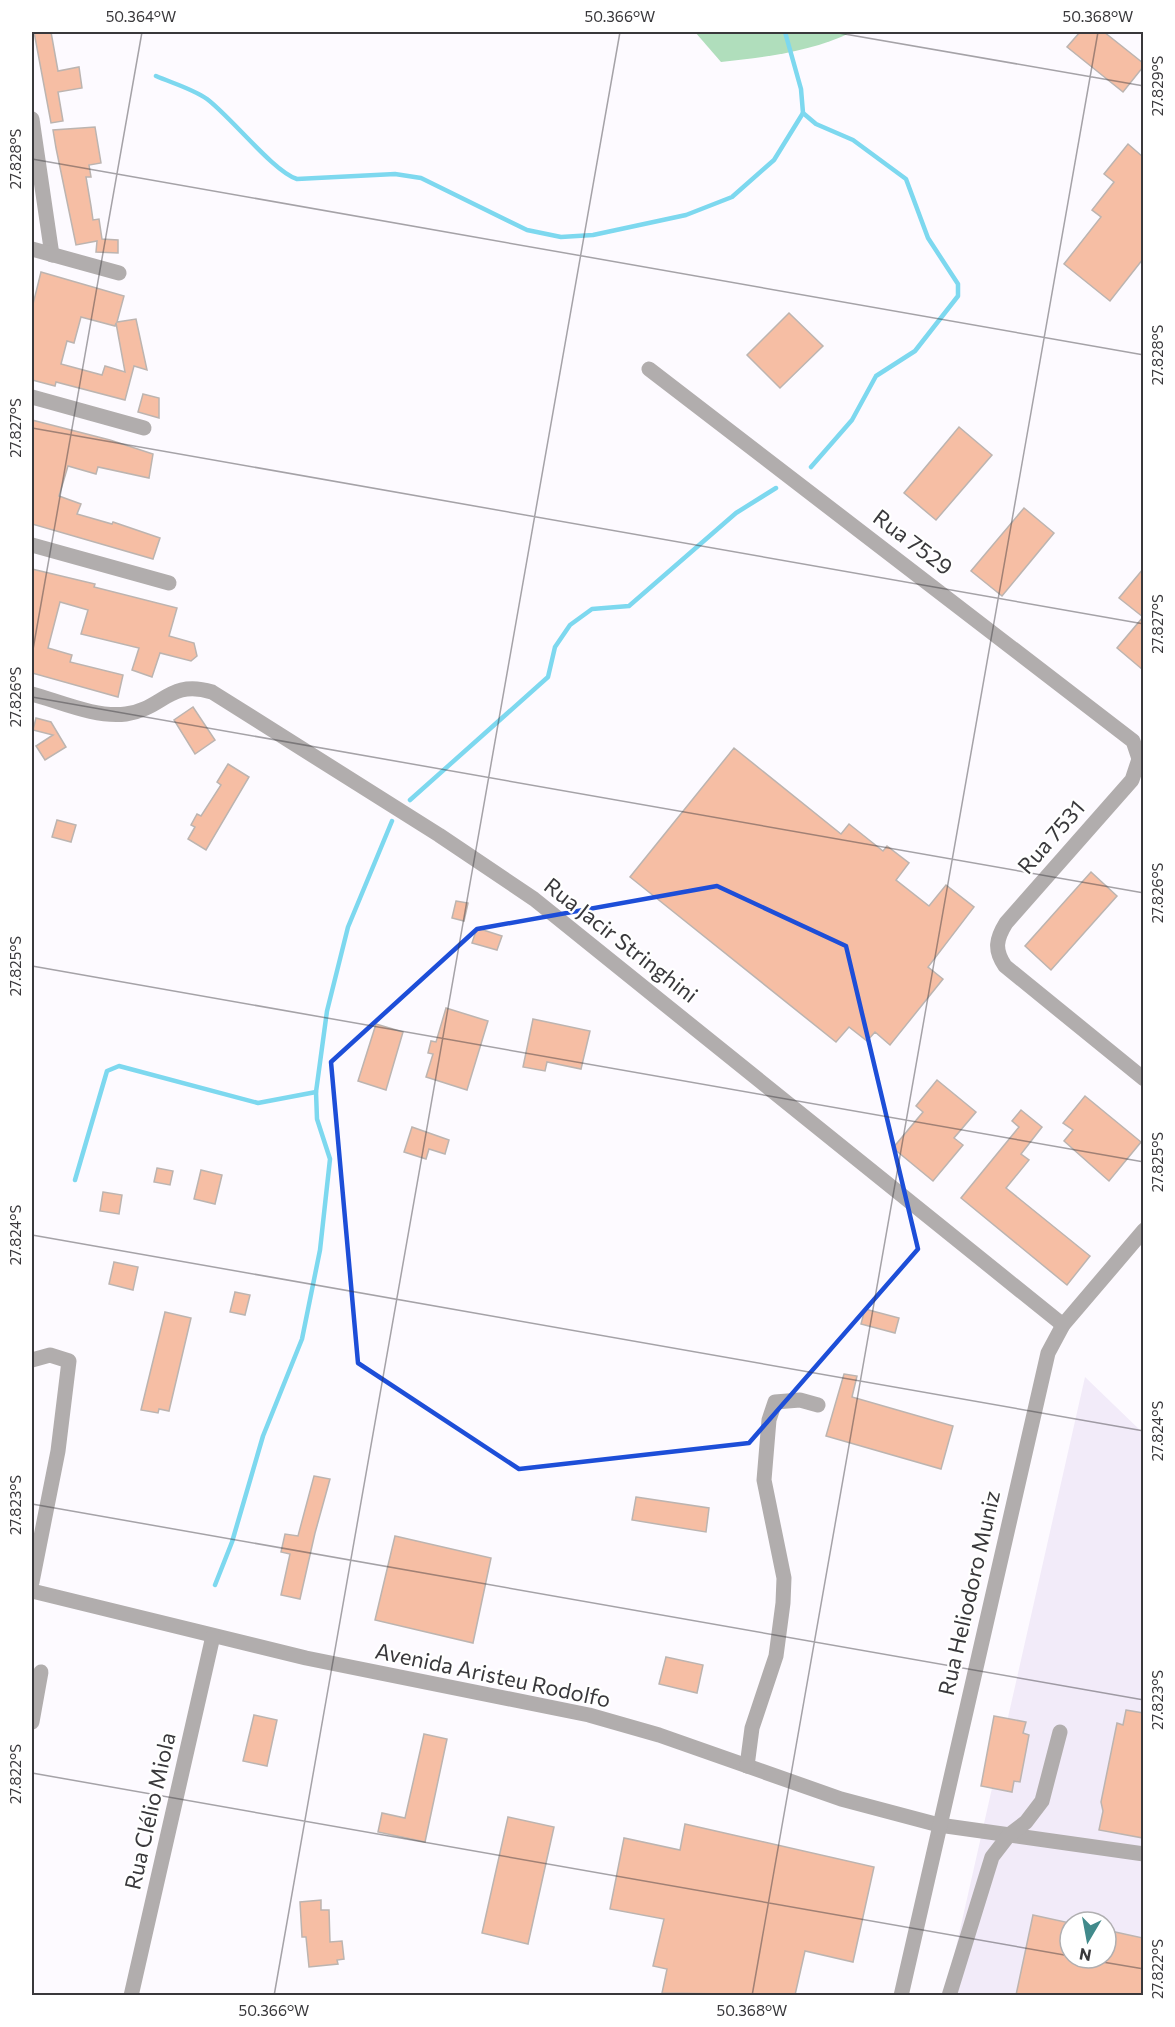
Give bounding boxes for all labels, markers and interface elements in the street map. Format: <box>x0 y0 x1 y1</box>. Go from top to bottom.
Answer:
text: 50.364°W <box>106 7 176 25</box>
text: 50.366°W <box>585 7 655 25</box>
text: 50.368°W <box>1063 7 1133 25</box>
text: 27.829°S <box>1148 55 1166 116</box>
text: 27.828°S <box>6 128 24 189</box>
text: 27.828°S <box>1148 324 1166 385</box>
text: 27.827°S <box>6 398 24 458</box>
street label: Rua 7529 <box>868 503 958 580</box>
text: 27.827°S <box>1148 594 1166 654</box>
text: 27.826°S <box>6 666 24 727</box>
street label: Rua 7531 <box>1011 794 1090 879</box>
text: 27.826°S <box>1148 862 1166 923</box>
street label: Rua Jacir Stringhini <box>539 871 703 1008</box>
text: 27.825°S <box>6 936 24 996</box>
text: 27.825°S <box>1148 1132 1166 1192</box>
text: 27.824°S <box>6 1205 24 1265</box>
text: 27.824°S <box>1148 1401 1166 1461</box>
text: 27.823°S <box>6 1475 24 1535</box>
street label: Rua Heliodoro Muniz <box>932 1488 1005 1698</box>
street label: Avenida Aristeu Rodolfo <box>373 1636 613 1713</box>
text: 27.823°S <box>1148 1670 1166 1730</box>
street label: Rua Clélio Miola <box>118 1730 181 1892</box>
text: 27.822°S <box>6 1744 24 1804</box>
north arrow <box>1058 1910 1118 1970</box>
text: 27.822°S <box>1148 1939 1166 1999</box>
text: N <box>1078 1945 1093 1966</box>
text: 50.366°W <box>239 2001 309 2019</box>
text: 50.368°W <box>717 2001 787 2019</box>

